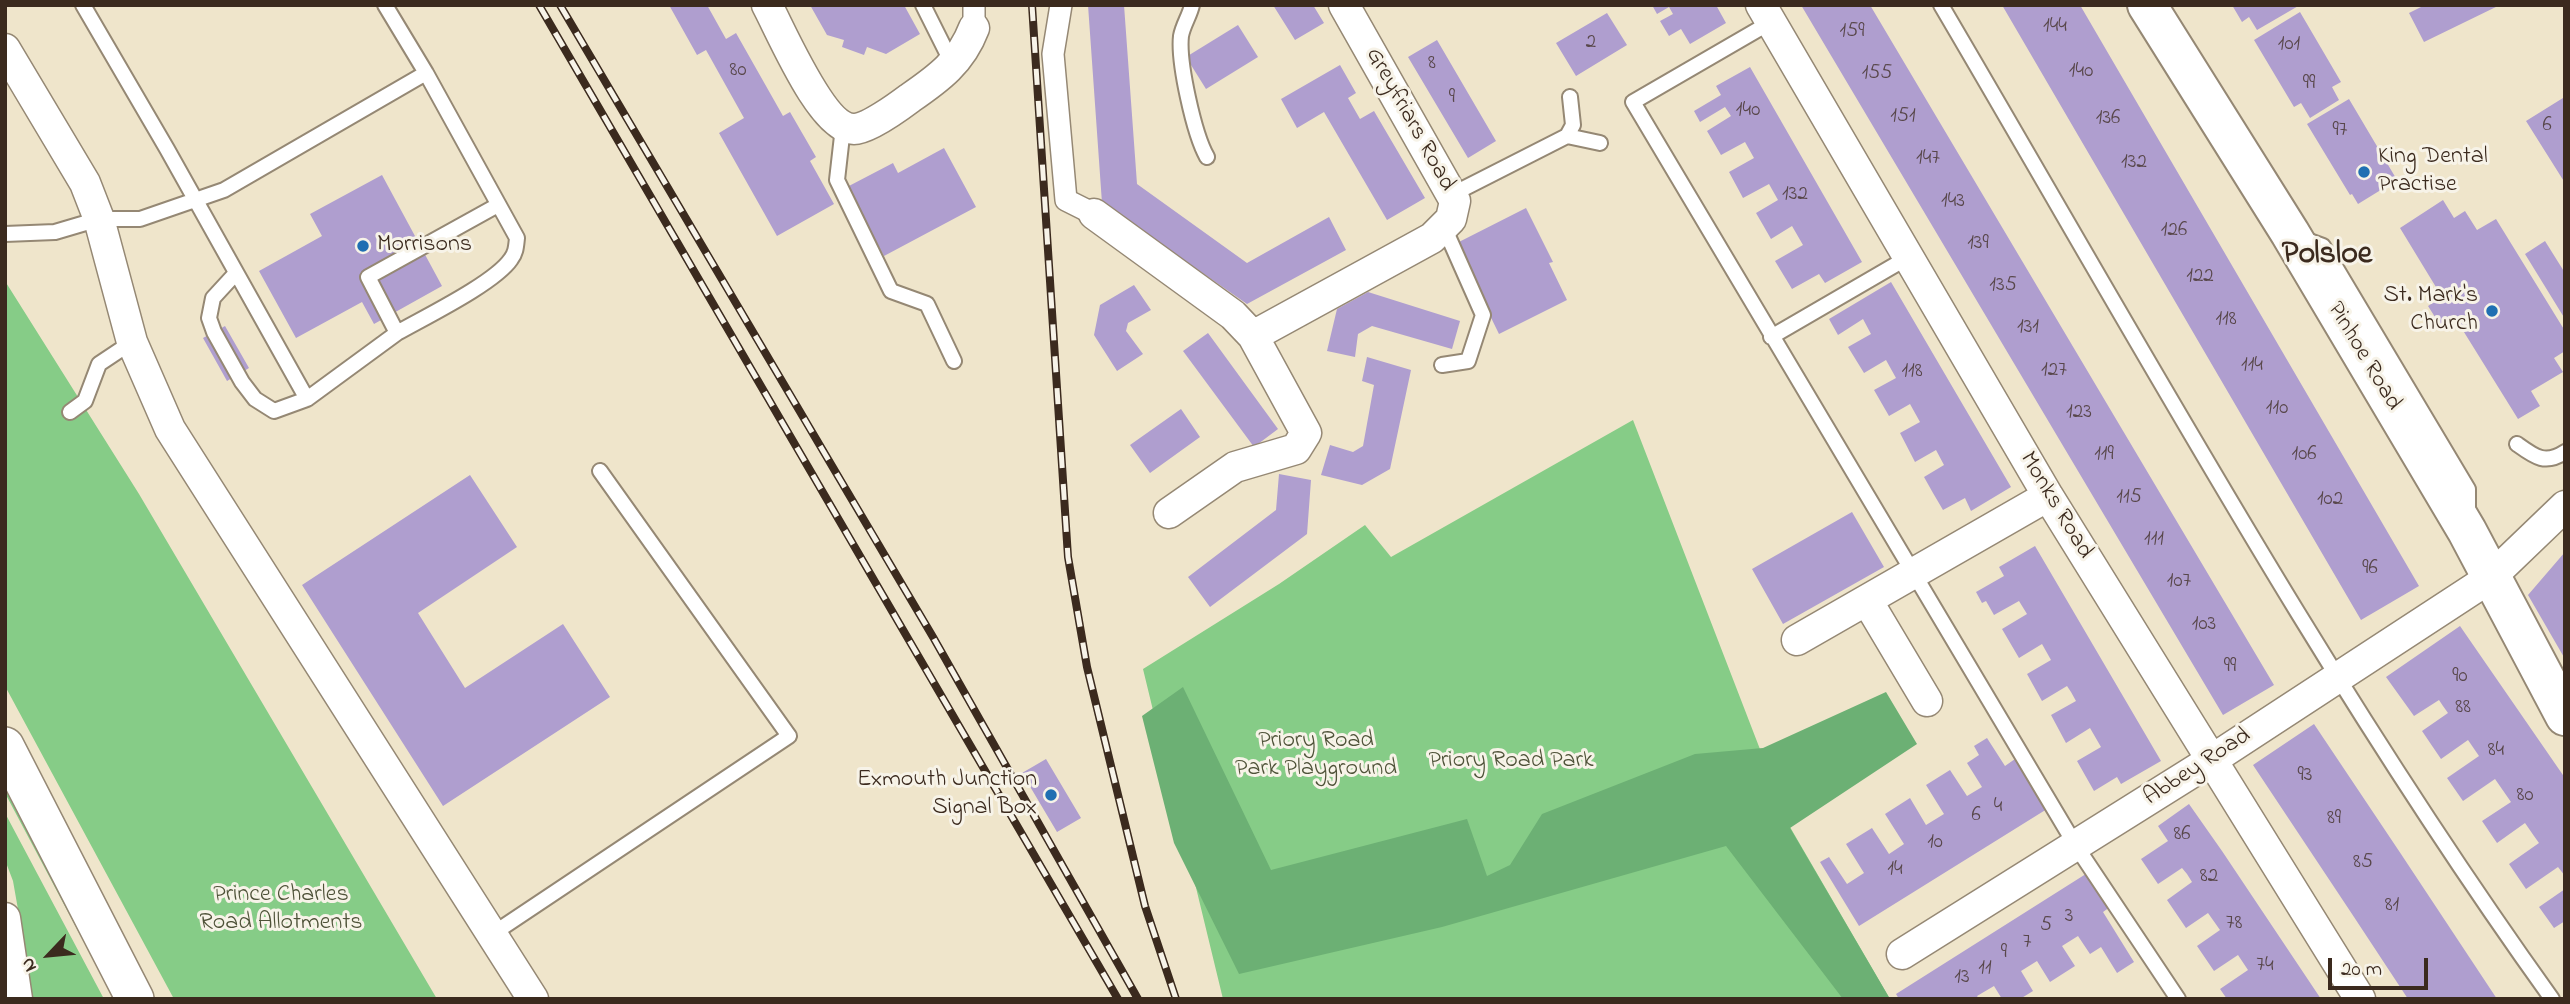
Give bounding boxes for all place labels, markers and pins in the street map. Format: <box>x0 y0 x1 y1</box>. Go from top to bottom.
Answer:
place label: King Dental Practise <box>2378 144 2488 200</box>
marker: King Dental Practise <box>2356 164 2372 180</box>
place label: Morrisons <box>377 232 472 260</box>
marker: Morrisons <box>355 238 371 254</box>
place label: St. Mark's Church <box>2383 283 2478 339</box>
marker: St. Mark's Church <box>2484 303 2500 319</box>
place label: Exmouth Junction Signal Box <box>857 767 1037 823</box>
marker: Exmouth Junction Signal Box <box>1043 787 1059 803</box>

